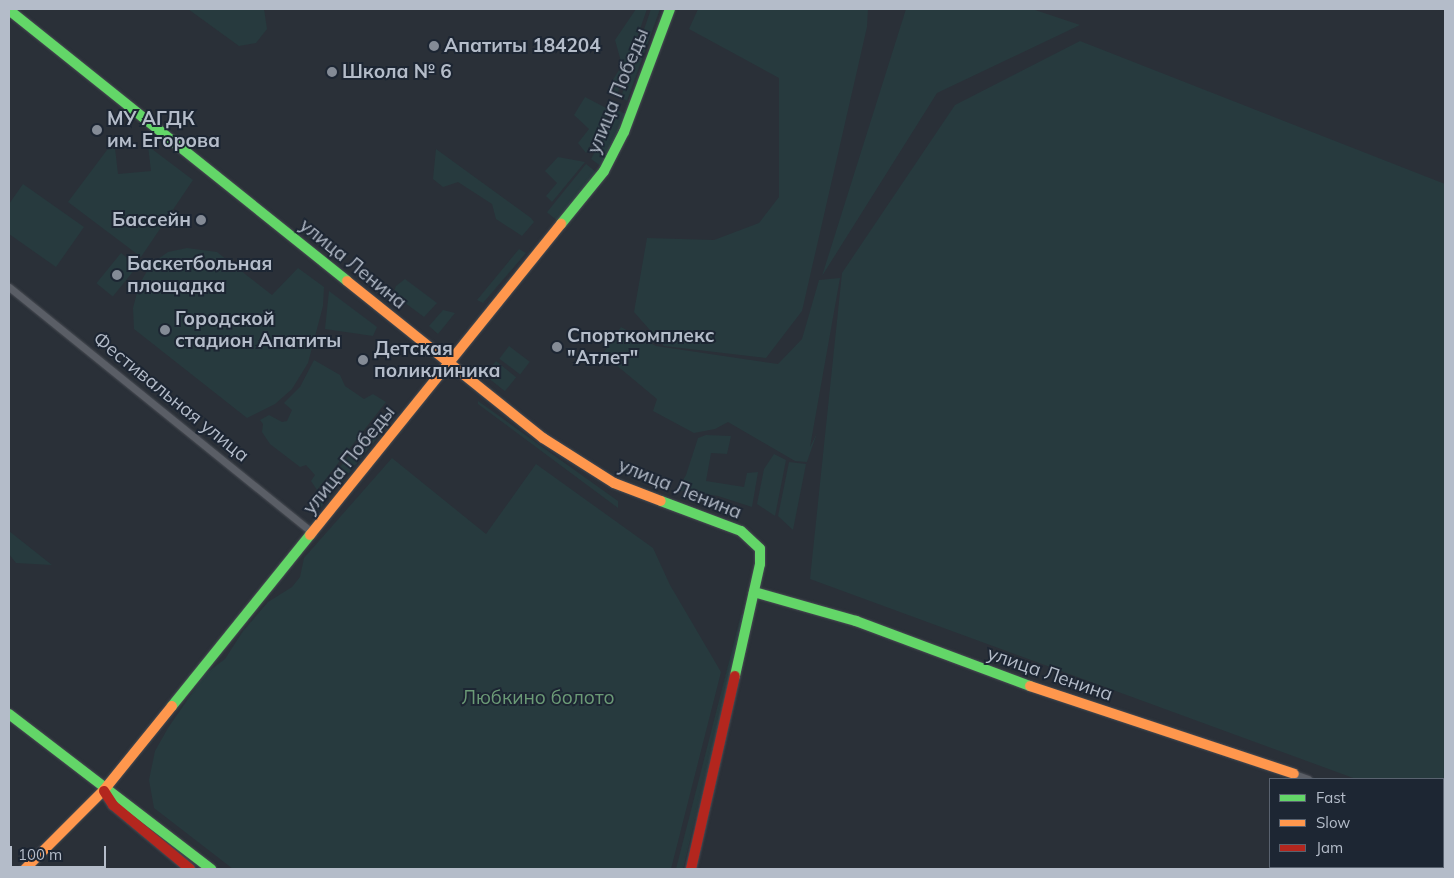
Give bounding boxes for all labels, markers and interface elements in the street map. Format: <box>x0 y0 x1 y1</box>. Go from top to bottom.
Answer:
street label: улица Победы <box>582 25 654 157</box>
place label: Апатиты 184204 <box>444 35 601 57</box>
marker: Апатиты 184204 <box>428 40 440 52</box>
place label: Школа № 6 <box>342 61 452 83</box>
marker: Школа № 6 <box>326 66 338 78</box>
place label: МУ АГДК им. Егорова <box>107 108 220 152</box>
marker: МУ АГДК им. Егорова <box>91 124 103 136</box>
place label: Бассейн <box>112 209 191 231</box>
marker: Бассейн <box>195 214 207 226</box>
street label: улица Ленина <box>295 214 411 314</box>
place label: Баскетбольная площадка <box>127 253 272 297</box>
marker: Баскетбольная площадка <box>111 269 123 281</box>
place label: Городской стадион Апатиты <box>175 308 341 352</box>
marker: Городской стадион Апатиты <box>159 324 171 336</box>
place label: Спорткомплекс "Атлет" <box>567 325 715 369</box>
street label: Фестивальная улица <box>88 327 254 467</box>
place label: Детская поликлиника <box>374 338 501 382</box>
marker: Спорткомплекс "Атлет" <box>551 341 563 353</box>
marker: Детская поликлиника <box>356 353 370 367</box>
street label: улица Победы <box>298 401 400 519</box>
street label: улица Ленина <box>615 454 745 524</box>
street label: улица Ленина <box>984 642 1116 706</box>
park label: Любкино болото <box>461 687 615 709</box>
legend <box>1269 778 1444 868</box>
text: Fast <box>1316 788 1346 807</box>
text: Slow <box>1316 813 1350 832</box>
scale bar <box>12 836 109 868</box>
text: Jam <box>1316 838 1343 857</box>
text: 100 m <box>18 845 62 864</box>

